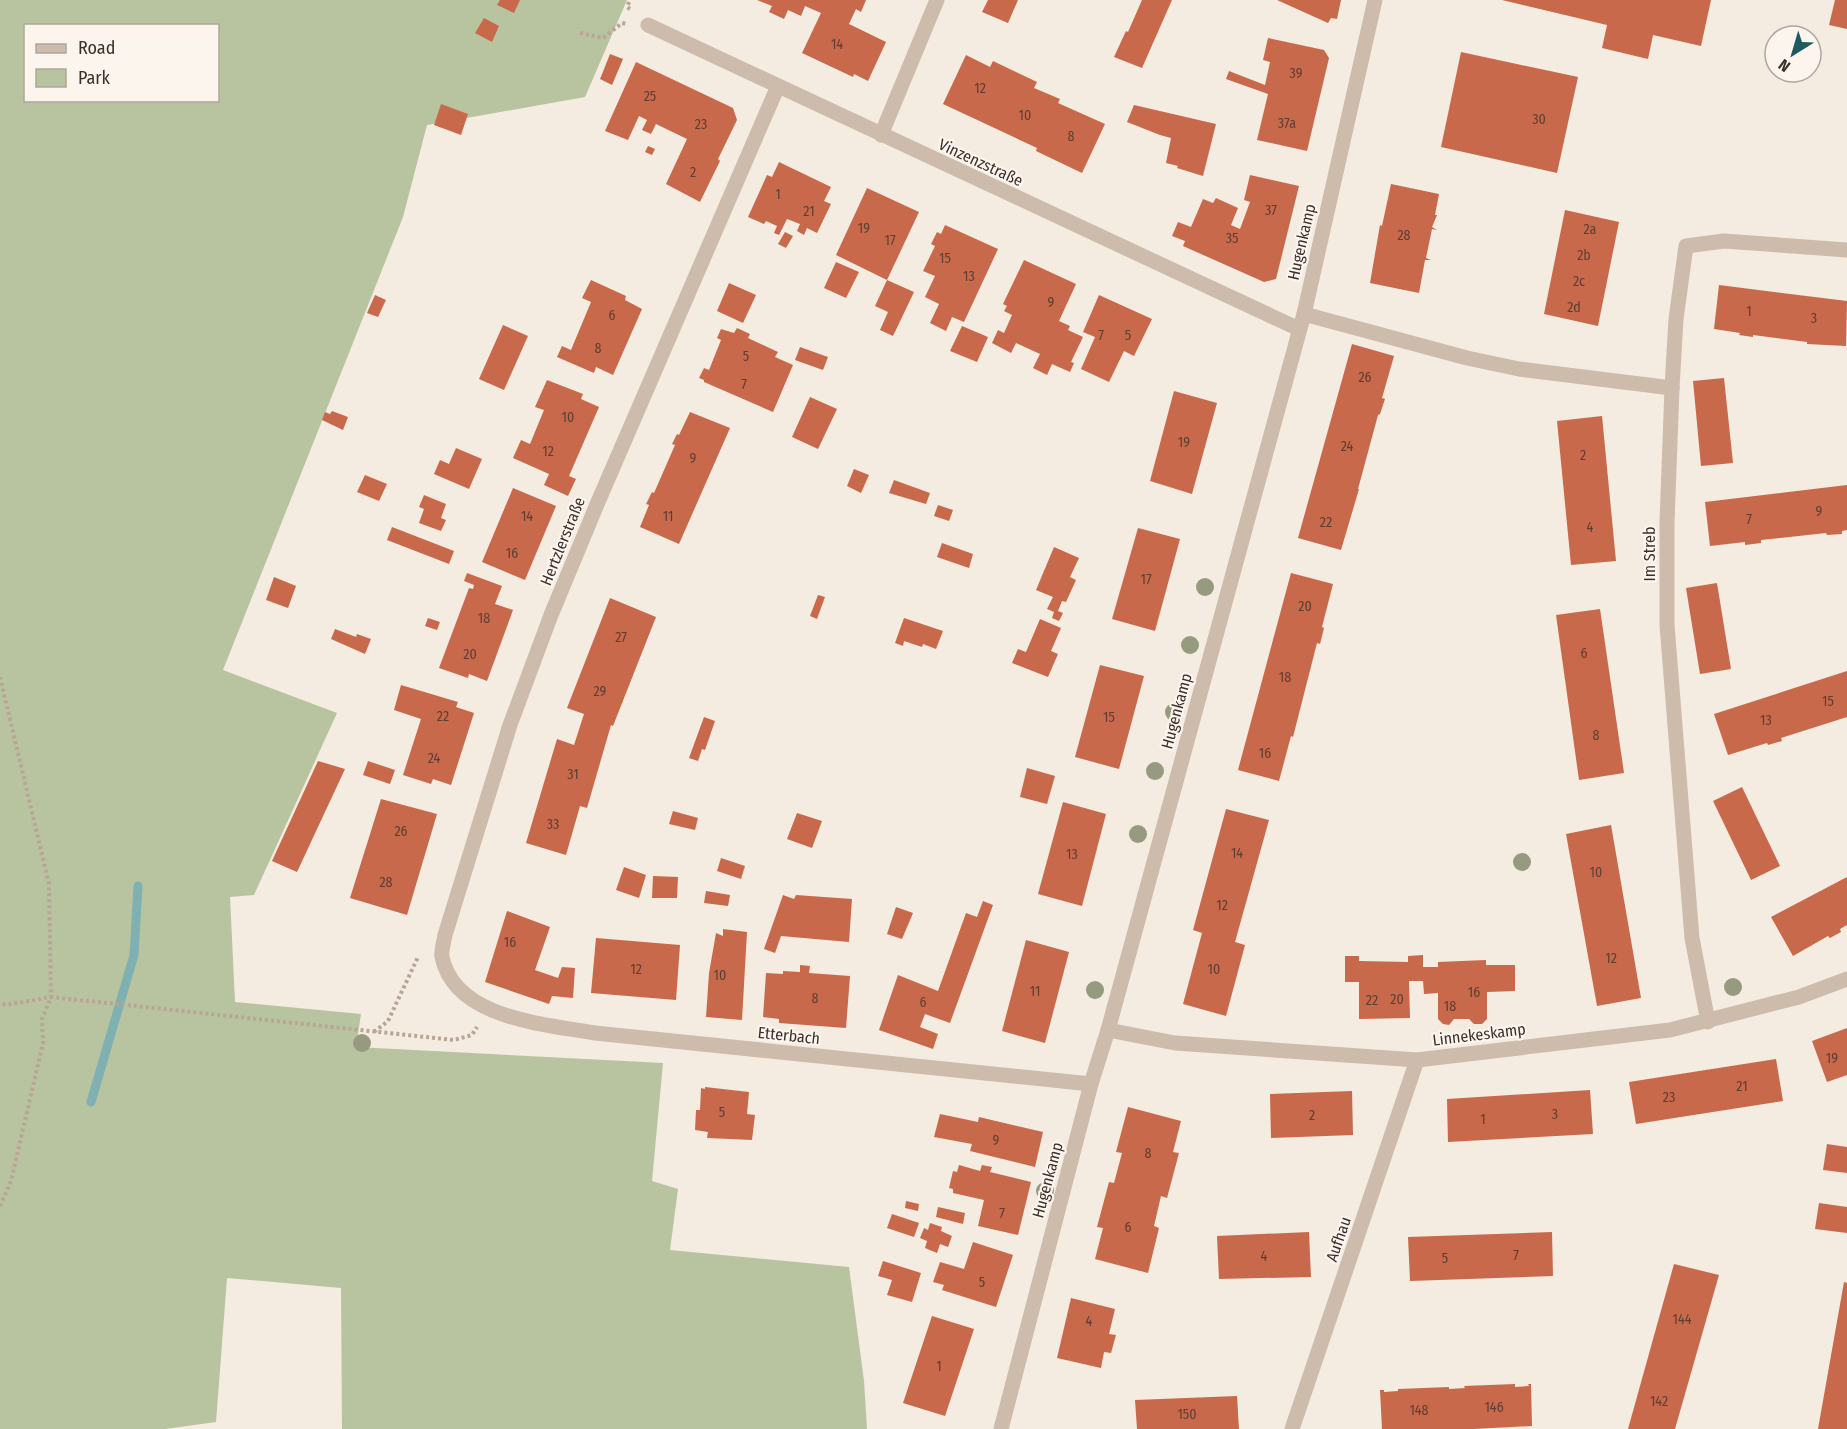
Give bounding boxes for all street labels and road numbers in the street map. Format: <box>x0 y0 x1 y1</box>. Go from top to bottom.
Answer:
street label: Vinzenzstraße <box>936 135 1026 190</box>
street label: Hugenkamp <box>1284 202 1319 282</box>
street label: Hertzlerstraße <box>536 494 589 588</box>
street label: Im Streb <box>1640 527 1659 581</box>
street label: Hugenkamp <box>1157 671 1196 751</box>
street label: Linnekeskamp <box>1431 1019 1527 1050</box>
street label: Etterbach <box>757 1023 821 1048</box>
street label: Hugenkamp <box>1028 1140 1067 1220</box>
street label: Aufhau <box>1322 1214 1355 1264</box>

